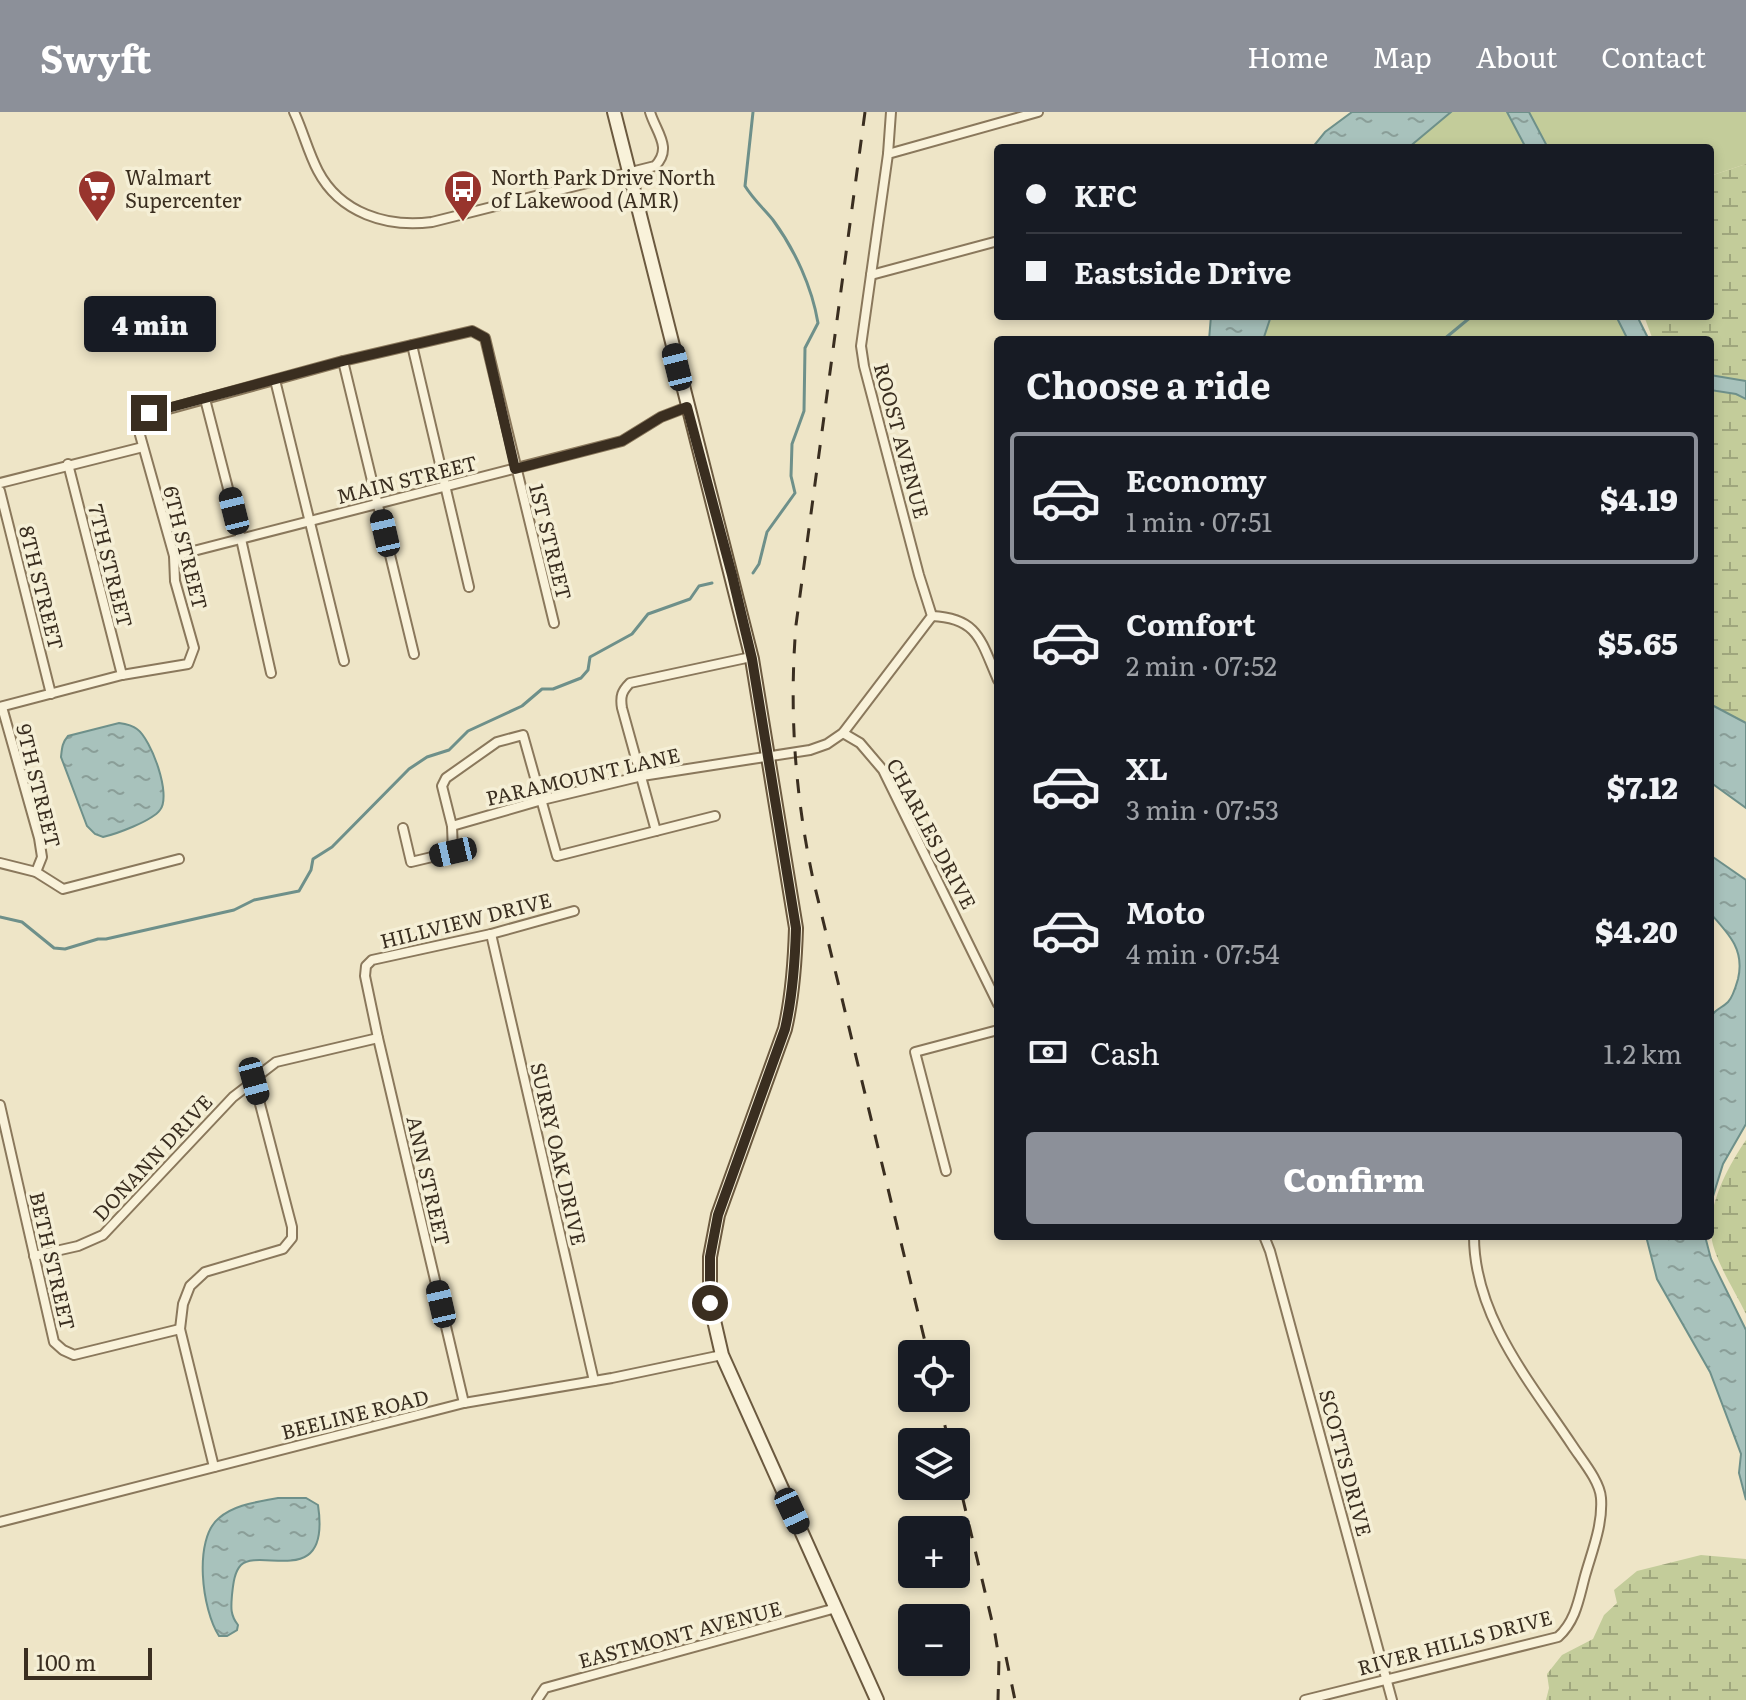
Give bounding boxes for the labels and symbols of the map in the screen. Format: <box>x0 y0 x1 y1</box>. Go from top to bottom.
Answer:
place label: Walmart Supercenter <box>125 161 242 214</box>
place label: North Park Drive North of Lakewood (AMR) <box>491 161 715 214</box>
supermarket icon: Walmart Supercenter <box>76 168 118 223</box>
bus stop icon: North Park Drive North of Lakewood (AMR) <box>442 168 484 223</box>
callout: 4 min <box>83 297 215 353</box>
car <box>660 341 694 393</box>
street label: ROOST AVENUE <box>868 359 938 522</box>
route end <box>131 395 167 431</box>
street label: MAIN STREET <box>333 446 480 510</box>
street label: 1ST STREET <box>523 480 581 603</box>
street label: 6TH STREET <box>157 482 217 613</box>
car <box>217 485 251 537</box>
street label: 7TH STREET <box>82 501 142 630</box>
car <box>368 507 402 559</box>
street label: 8TH STREET <box>13 522 73 653</box>
street label: 9TH STREET <box>10 721 70 851</box>
street label: PARAMOUNT LANE <box>483 738 682 812</box>
street label: CHARLES DRIVE <box>880 752 985 914</box>
car <box>427 835 479 869</box>
street label: HILLVIEW DRIVE <box>377 883 554 955</box>
car <box>236 1055 272 1107</box>
street label: SURRY OAK DRIVE <box>524 1059 596 1248</box>
street label: DONANN DRIVE <box>85 1087 218 1227</box>
street label: ANN STREET <box>400 1113 459 1249</box>
street label: BETH STREET <box>23 1188 84 1333</box>
car <box>424 1278 458 1330</box>
route start <box>692 1285 728 1321</box>
street label: BEELINE ROAD <box>278 1380 431 1446</box>
street label: SCOTTS DRIVE <box>1313 1386 1381 1539</box>
car <box>771 1484 813 1538</box>
street label: EASTMONT AVENUE <box>574 1591 785 1675</box>
street label: RIVER HILLS DRIVE <box>1354 1601 1555 1681</box>
scale bar <box>24 1644 152 1680</box>

